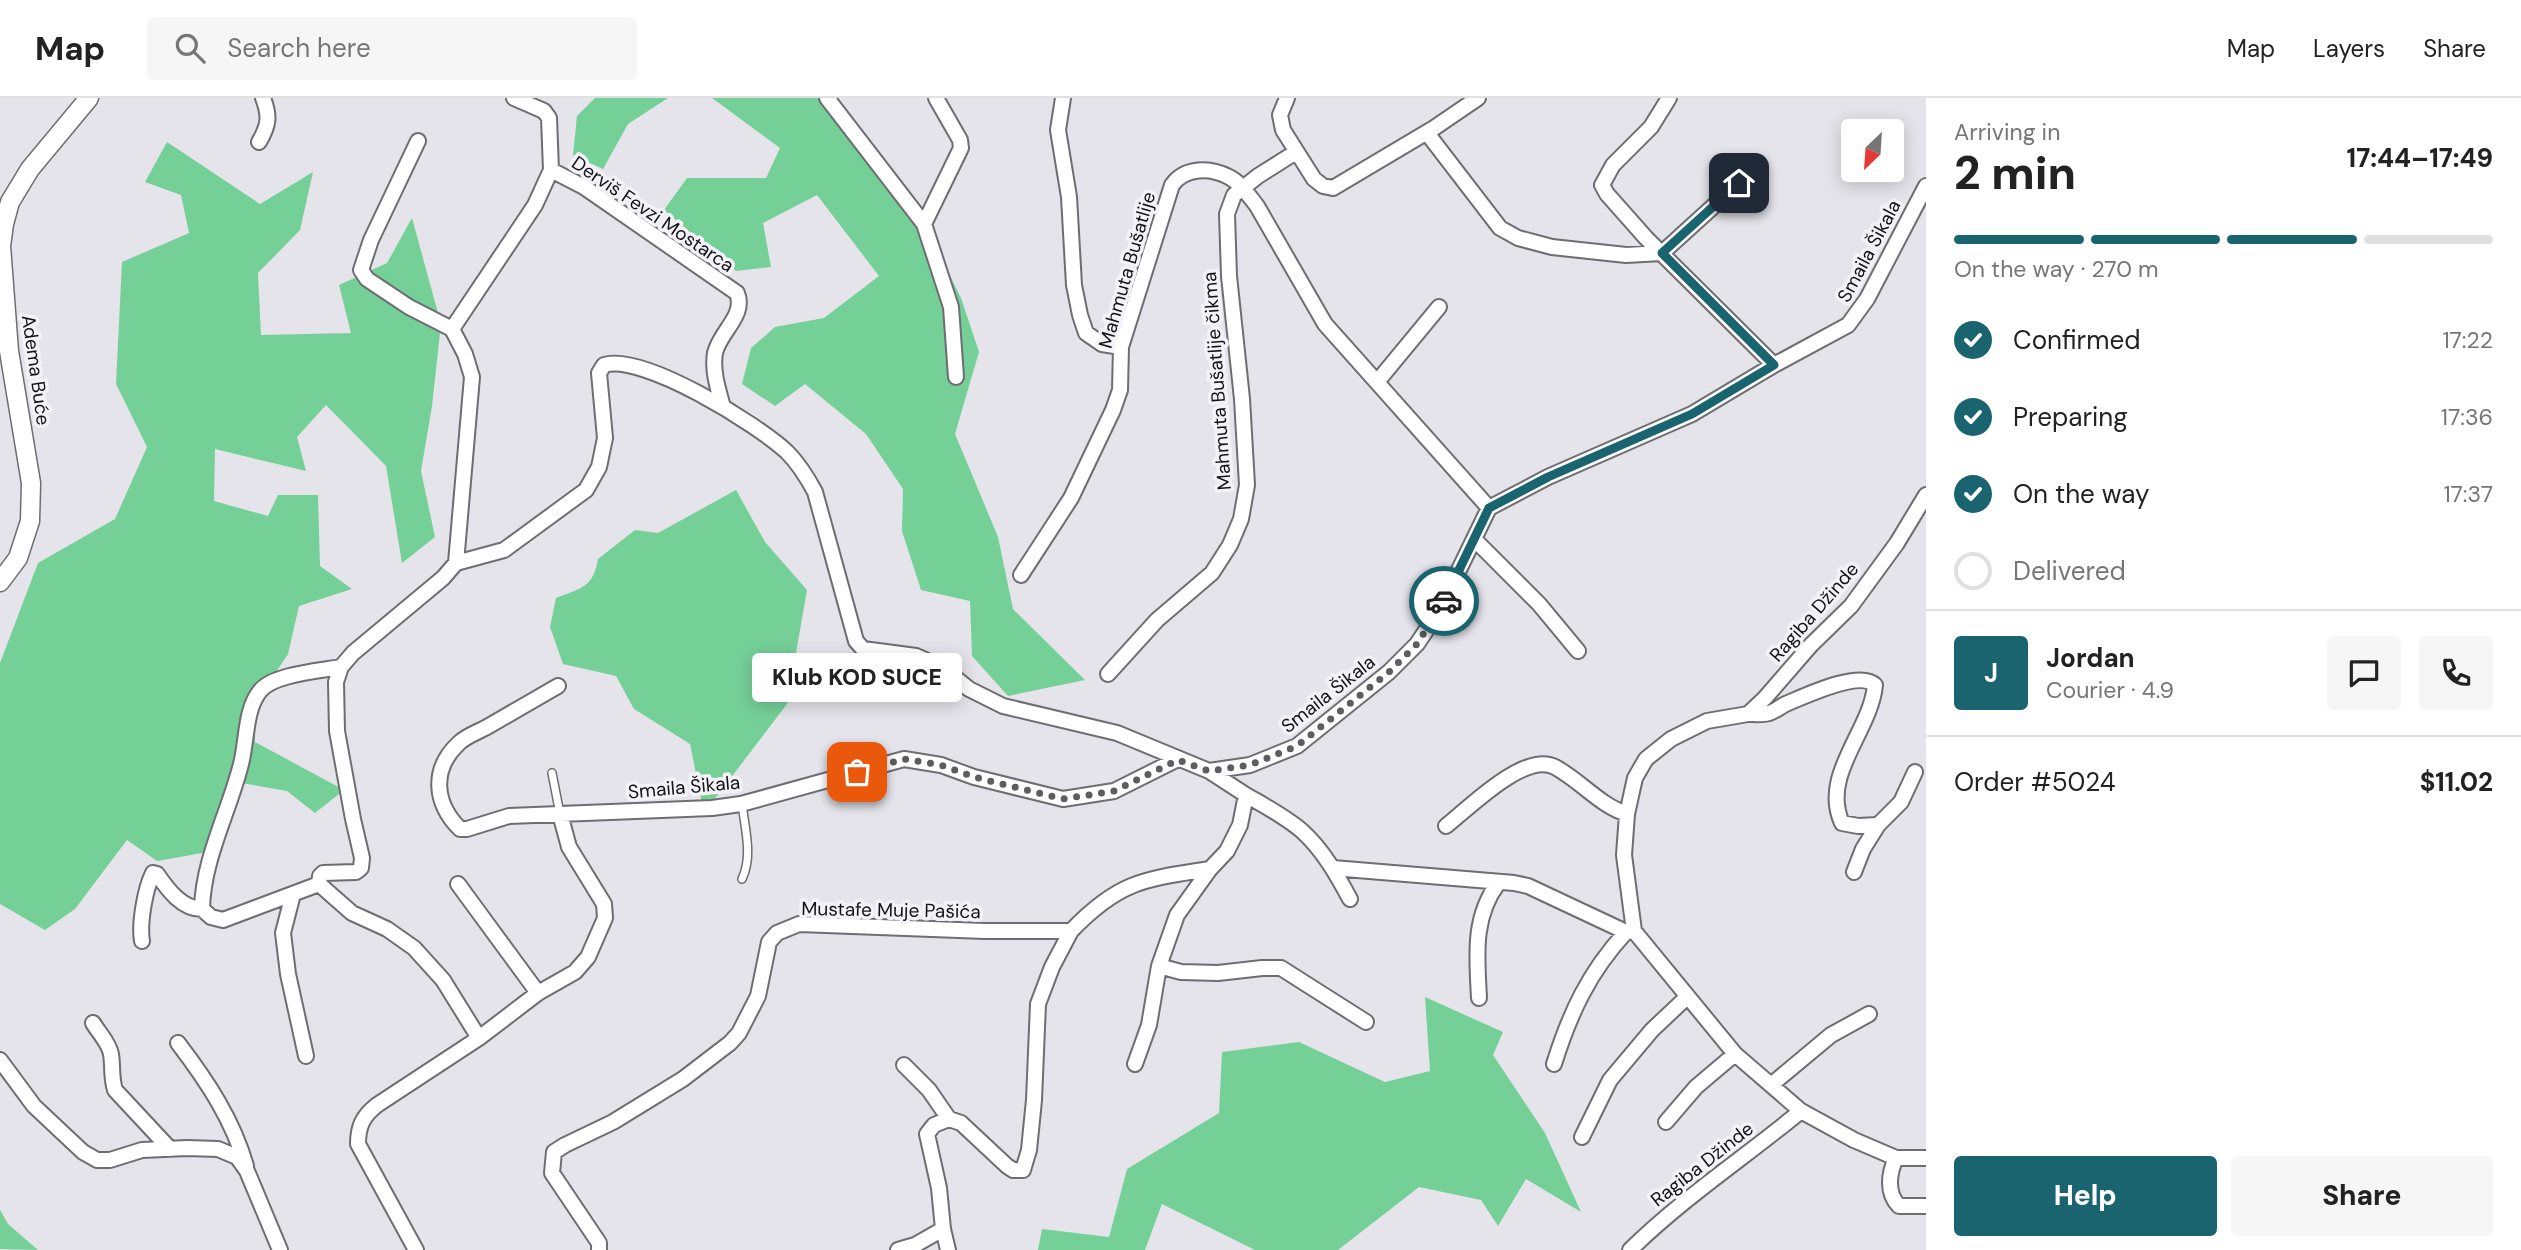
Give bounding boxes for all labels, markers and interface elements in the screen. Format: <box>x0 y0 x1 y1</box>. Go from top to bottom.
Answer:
search box <box>147 17 637 80</box>
text: Map <box>35 27 105 70</box>
icon: search <box>171 29 209 67</box>
text: Search here <box>227 31 371 65</box>
text: Map <box>2227 33 2275 64</box>
text: Layers <box>2313 33 2385 64</box>
text: Share <box>2423 33 2486 64</box>
text: Arriving in <box>1954 117 2060 147</box>
north arrow <box>1841 119 1904 182</box>
map controls <box>1841 119 1904 182</box>
text: 17:44–17:49 <box>2347 141 2493 175</box>
text: 2 min <box>1954 143 2076 203</box>
street label: Derviš Fevzi Mostarca <box>567 150 739 278</box>
pin <box>1709 153 1769 213</box>
icon: home <box>1720 164 1758 202</box>
street label: Mahmuta Bušatlije <box>1093 189 1161 351</box>
street label: Smaila Šikala <box>1832 195 1906 307</box>
text: On the way · 270 m <box>1954 254 2159 284</box>
street label: Mahmuta Bušatlije čikma <box>1197 271 1237 491</box>
street label: Adema Buće <box>16 313 56 427</box>
icon: check <box>1954 321 1992 359</box>
text: Confirmed <box>2013 323 2140 357</box>
text: 17:22 <box>2442 325 2493 355</box>
icon: check <box>1954 398 1992 436</box>
text: Preparing <box>2013 400 2128 434</box>
text: 17:36 <box>2441 402 2493 432</box>
icon: check <box>1954 475 1992 513</box>
text: On the way <box>2013 477 2149 511</box>
text: 17:37 <box>2443 479 2493 509</box>
text: Delivered <box>2013 554 2126 588</box>
street label: Ragiba Džinde <box>1764 557 1864 667</box>
courier <box>1409 566 1479 636</box>
icon: car <box>1425 582 1463 620</box>
button: chat <box>2327 636 2401 710</box>
button: phone <box>2419 636 2493 710</box>
text: Jordan <box>2046 641 2135 675</box>
street label: Smaila Šikala <box>1276 650 1380 738</box>
callout: Klub KOD SUCE <box>752 653 962 702</box>
text: J <box>1984 656 1998 690</box>
text: Klub KOD SUCE <box>772 662 942 692</box>
text: Courier · 4.9 <box>2046 675 2174 705</box>
pin <box>827 742 887 802</box>
icon: bag <box>838 753 876 791</box>
text: Order #5024 <box>1954 765 2115 799</box>
text: $11.02 <box>2420 765 2493 799</box>
street label: Smaila Šikala <box>627 770 741 804</box>
street label: Mustafe Muje Pašića <box>801 896 981 924</box>
street label: Ragiba Džinde <box>1646 1116 1758 1212</box>
button: Help <box>1954 1156 2217 1236</box>
button: Share <box>2231 1156 2493 1236</box>

